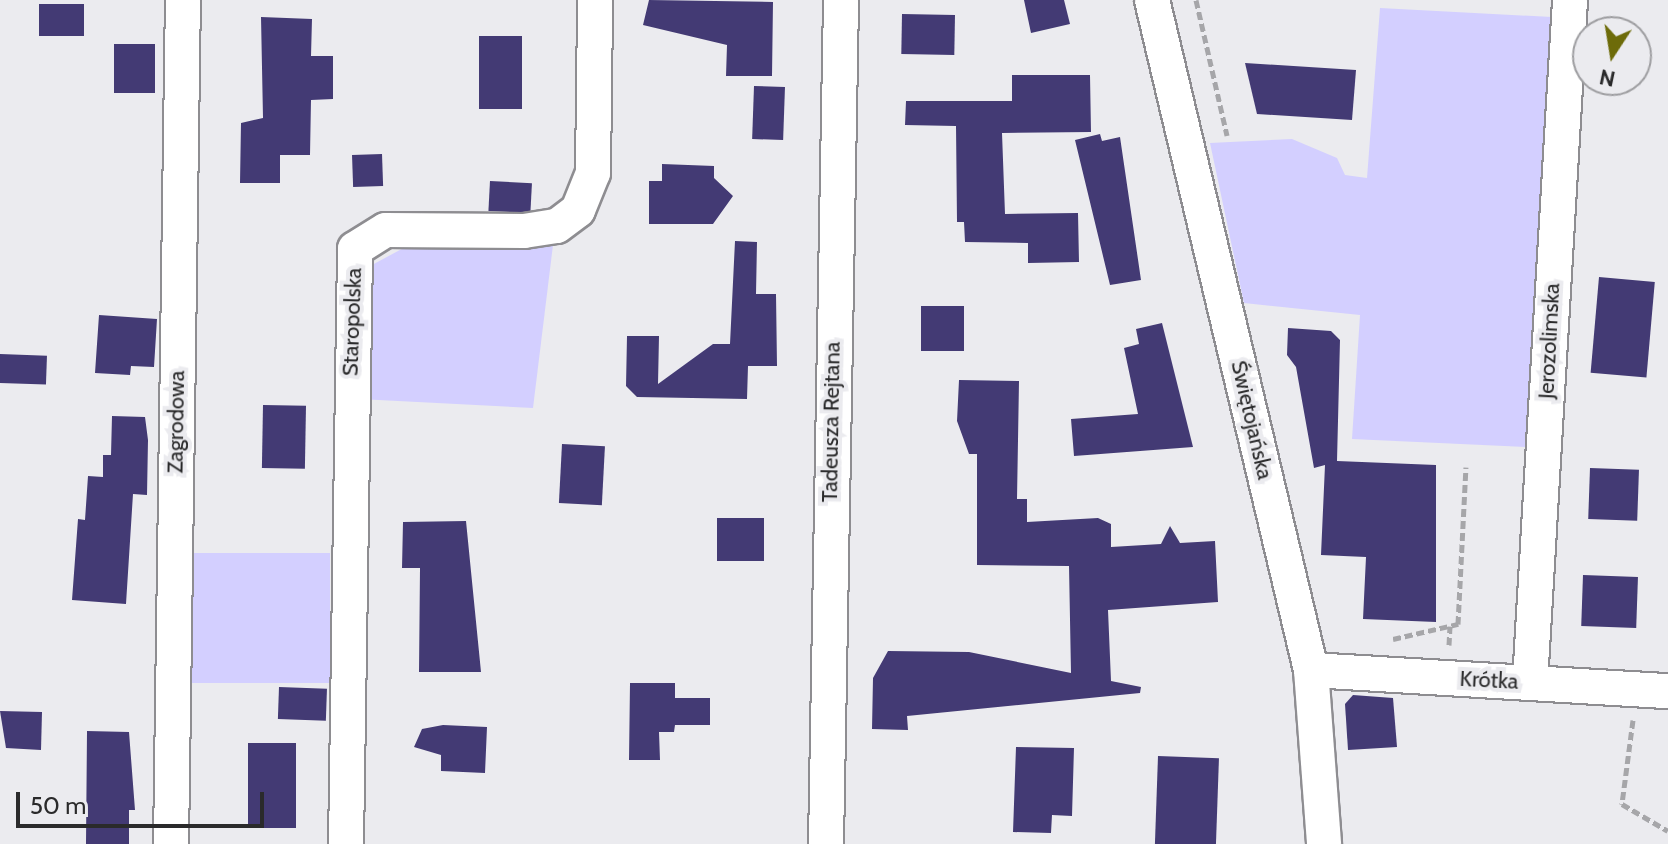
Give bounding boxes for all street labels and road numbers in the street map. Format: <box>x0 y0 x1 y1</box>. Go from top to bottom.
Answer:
street label: Staropolska <box>337 267 367 377</box>
street label: Jerozolimska <box>1533 282 1565 400</box>
street label: Tadeusza Rejtana <box>816 342 846 502</box>
street label: Świętojańska <box>1226 358 1278 482</box>
street label: Zagrodowa <box>162 370 190 474</box>
street label: Krótka <box>1459 665 1519 695</box>

